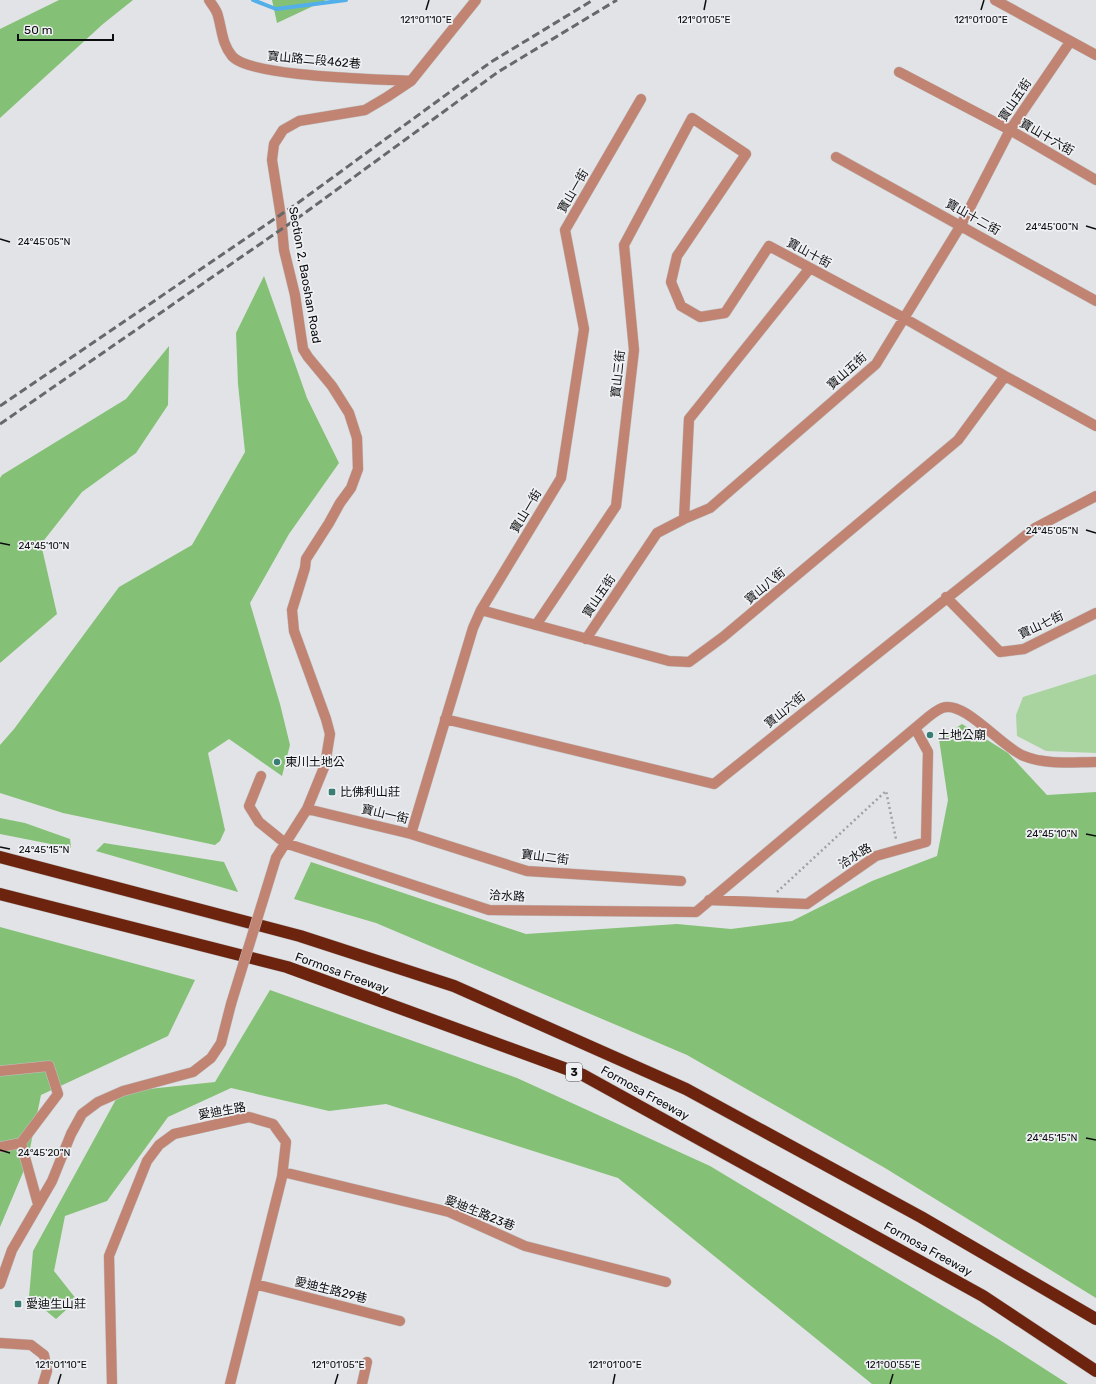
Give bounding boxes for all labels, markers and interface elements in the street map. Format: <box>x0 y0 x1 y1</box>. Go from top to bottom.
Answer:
text: 121°01'10"E <box>400 14 452 26</box>
text: 121°01'05"E <box>677 14 731 26</box>
text: 121°01'00"E <box>954 14 1008 26</box>
scale bar <box>18 16 113 42</box>
text: 50 m <box>24 23 52 37</box>
street label: 寶山路二段462巷 <box>267 49 361 71</box>
street label: 寶山五街 <box>996 76 1034 124</box>
street label: 寶山十六街 <box>1018 116 1076 158</box>
street label: 寶山一街 <box>555 167 591 215</box>
street label: 寶山十二街 <box>943 196 1003 238</box>
street label: Section 2, Baoshan Road <box>286 205 324 345</box>
text: 24°45'00"N <box>1025 221 1079 233</box>
text: 24°45'05"N <box>18 236 70 248</box>
street label: 寶山十街 <box>785 236 833 270</box>
street label: 寶山三街 <box>609 349 627 399</box>
street label: 寶山五街 <box>824 350 870 392</box>
street label: 寶山一街 <box>508 487 544 535</box>
text: 24°45'05"N <box>1026 525 1078 537</box>
text: 24°45'10"N <box>18 540 70 552</box>
street label: 寶山八街 <box>742 565 788 607</box>
street label: 寶山五街 <box>580 572 618 620</box>
street label: 寶山七街 <box>1016 609 1066 641</box>
street label: 寶山六街 <box>762 689 808 731</box>
place label: 土地公廟 <box>938 728 986 742</box>
marker: 土地公廟 <box>925 730 935 740</box>
place label: 東川土地公 <box>285 755 345 769</box>
marker: 東川土地公 <box>272 757 282 767</box>
place label: 比佛利山莊 <box>340 785 400 799</box>
marker: 比佛利山莊 <box>327 787 337 797</box>
street label: 寶山一街 <box>360 802 410 826</box>
text: 24°45'10"N <box>1026 828 1078 840</box>
street label: 洽水路 <box>836 841 874 871</box>
text: 24°45'15"N <box>19 844 69 856</box>
street label: 寶山二街 <box>520 847 570 867</box>
street label: 洽水路 <box>489 888 525 904</box>
street label: Formosa Freeway <box>293 950 391 997</box>
road number: 3 <box>566 1063 582 1081</box>
street label: Formosa Freeway <box>598 1063 692 1123</box>
street label: 愛迪生路 <box>197 1100 247 1122</box>
text: 24°45'15"N <box>1027 1132 1077 1144</box>
text: 24°45'20"N <box>18 1147 70 1159</box>
street label: 愛迪生路23巷 <box>443 1193 517 1233</box>
street label: Formosa Freeway <box>881 1219 975 1279</box>
street label: 愛迪生路29巷 <box>293 1274 369 1306</box>
place label: 愛迪生山莊 <box>26 1297 86 1311</box>
marker: 愛迪生山莊 <box>13 1299 23 1309</box>
text: 121°01'10"E <box>35 1359 87 1371</box>
text: 121°01'05"E <box>311 1359 365 1371</box>
text: 121°01'00"E <box>588 1359 642 1371</box>
text: 121°00'55"E <box>866 1359 920 1371</box>

